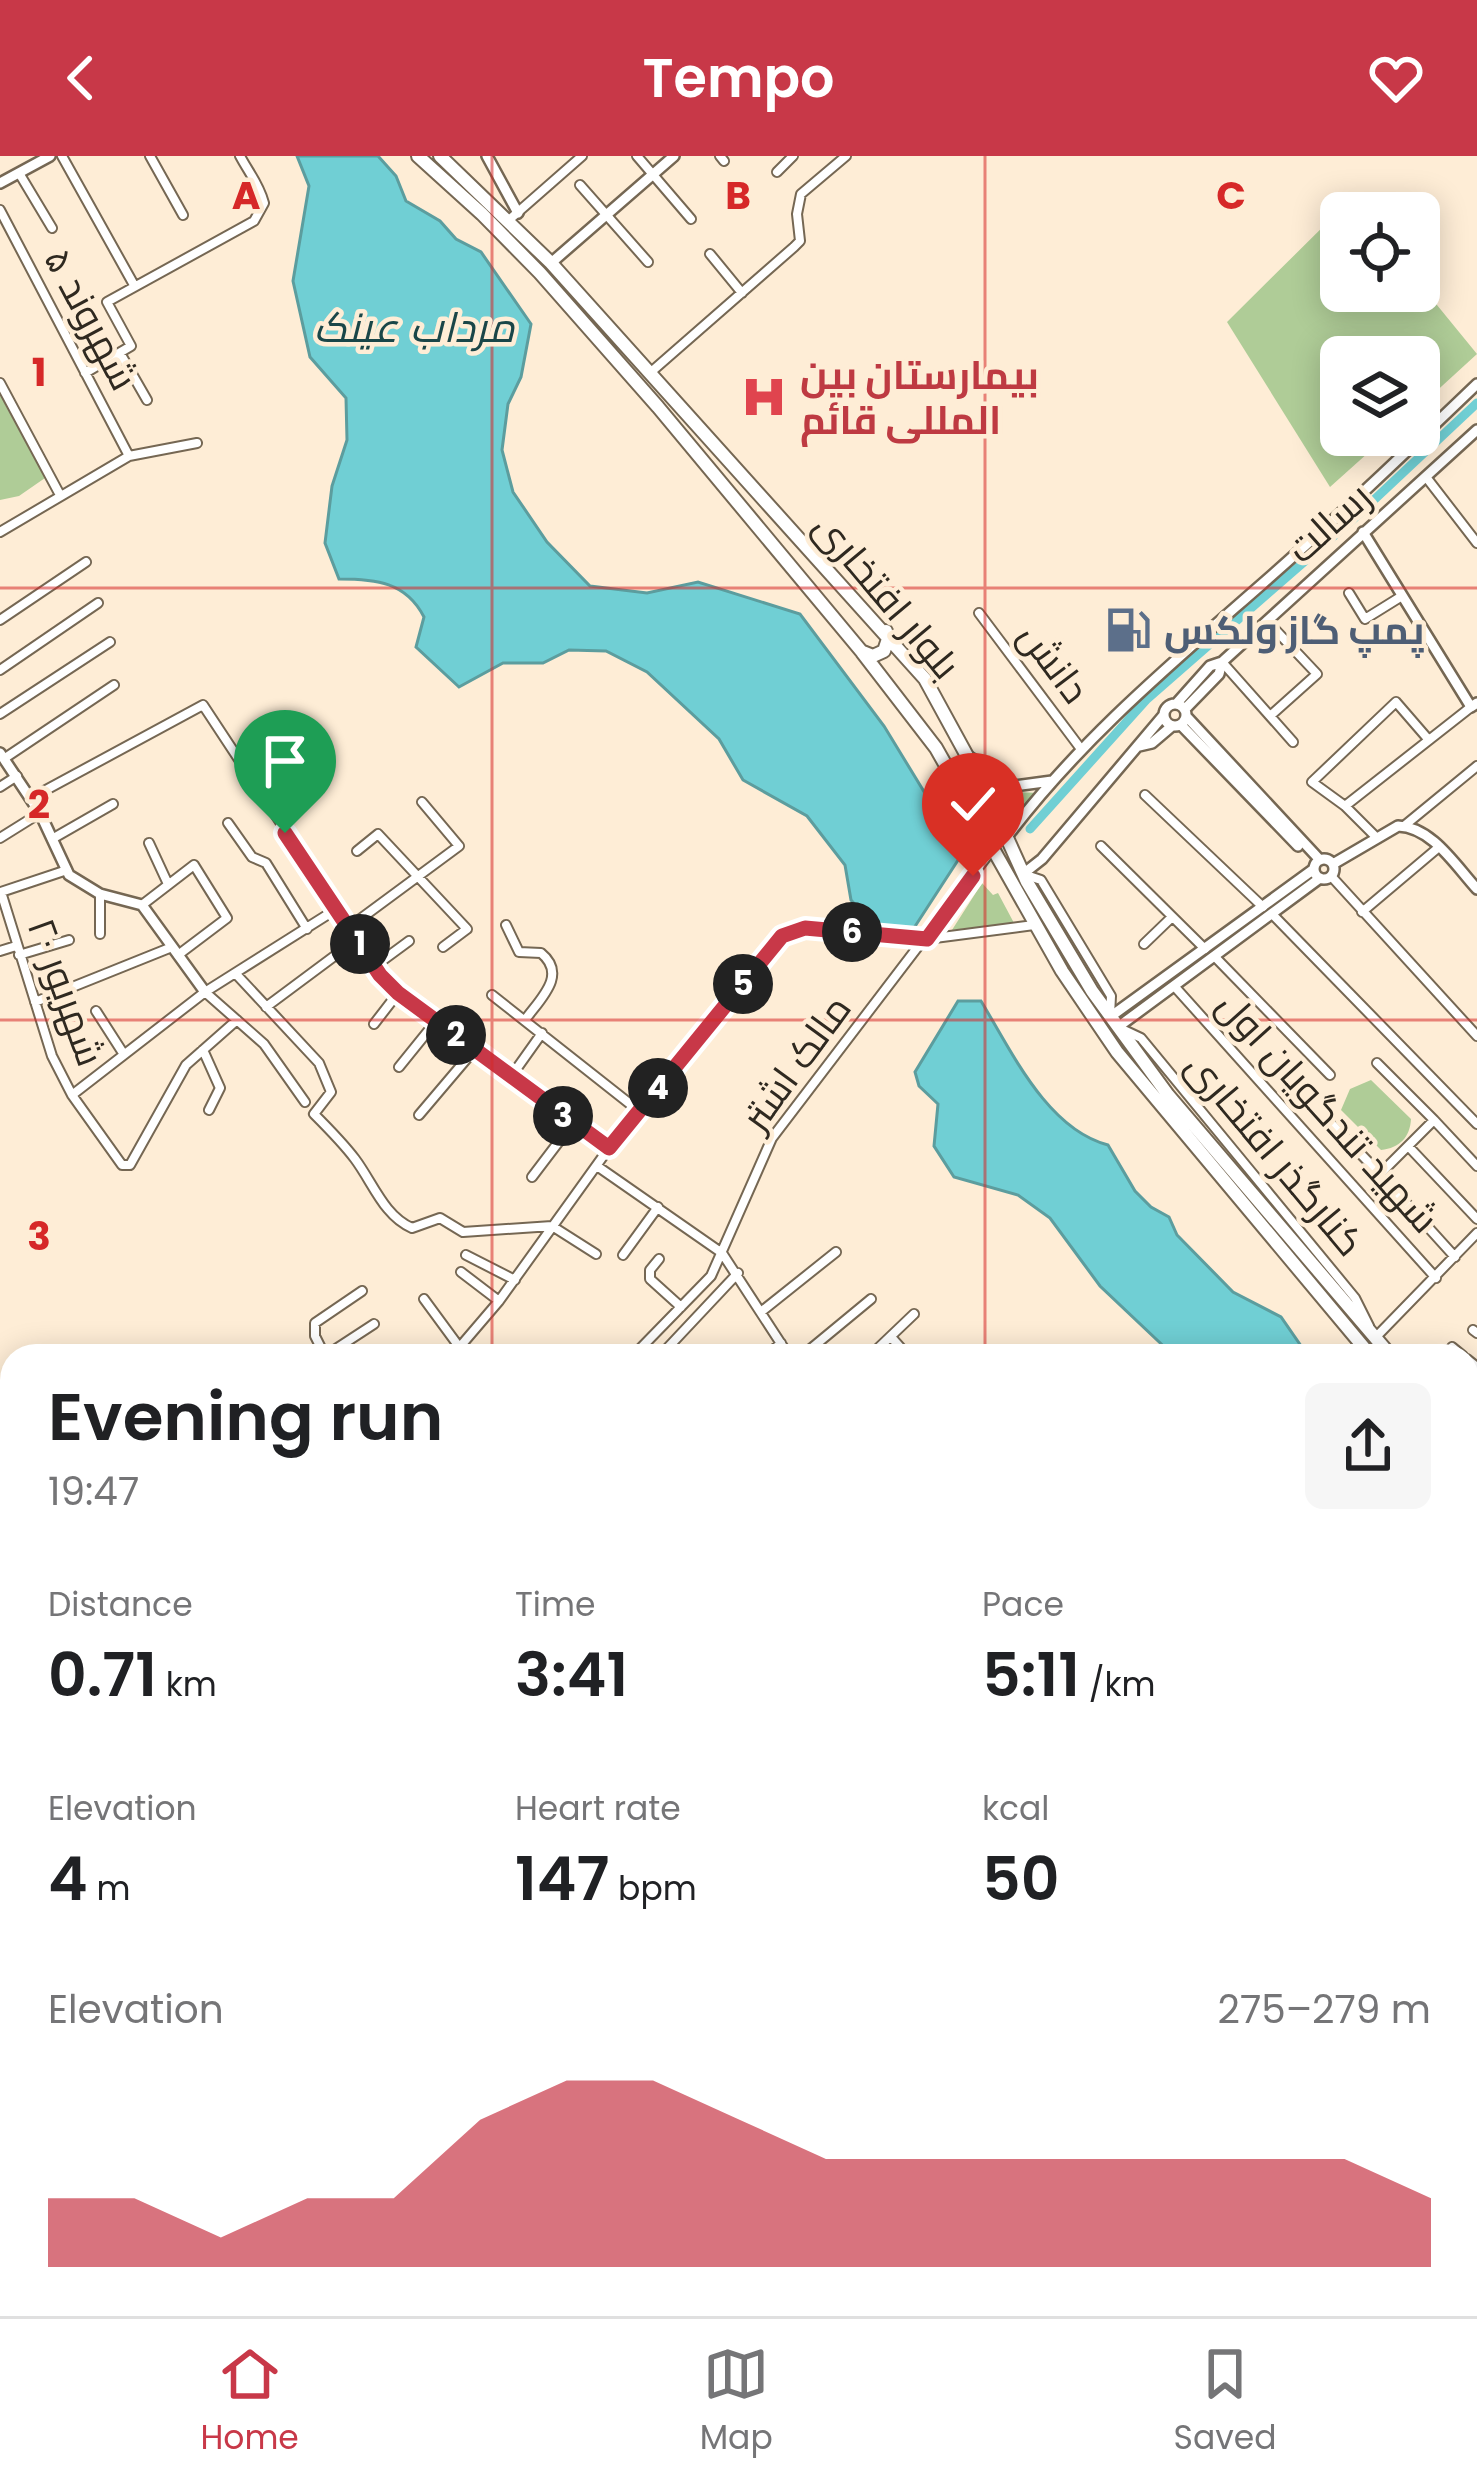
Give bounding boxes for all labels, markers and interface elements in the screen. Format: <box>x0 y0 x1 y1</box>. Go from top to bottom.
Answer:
text: Tempo <box>642 40 835 116</box>
icon: back <box>48 45 114 111</box>
icon: heart <box>1363 45 1429 111</box>
text: A <box>232 168 261 223</box>
text: B <box>725 168 751 223</box>
text: C <box>1216 168 1246 223</box>
map controls <box>1320 192 1440 456</box>
button: locate <box>1320 192 1440 312</box>
street label: شهروند ۵ <box>31 238 151 400</box>
water label: مرداب عینک <box>314 298 515 357</box>
button: layers <box>1320 336 1440 456</box>
text: 1 <box>32 345 46 400</box>
place label: بیمارستان بین المللی قائم <box>800 348 1039 448</box>
hospital icon: بیمارستان بین المللی قائم <box>739 372 789 422</box>
street label: رسالت <box>1275 470 1383 576</box>
street label: بلوار افتخاری <box>801 501 973 691</box>
place label: پمپ گاز ولکس <box>1164 603 1424 658</box>
fuel station icon: پمپ گاز ولکس <box>1103 605 1153 655</box>
street label: دانش <box>1005 611 1103 715</box>
pin <box>234 710 336 833</box>
icon: arrive <box>252 728 318 794</box>
pin <box>922 753 1024 876</box>
icon: check <box>940 771 1006 837</box>
text: 2 <box>28 777 50 832</box>
pin: 6 <box>822 902 882 962</box>
text: 6 <box>841 908 863 955</box>
street label: شهریور ۲۰ <box>14 910 118 1074</box>
pin: 1 <box>330 914 390 974</box>
text: 1 <box>354 920 366 967</box>
pin: 5 <box>713 954 773 1014</box>
text: 5 <box>732 960 754 1007</box>
street label: شهید تندگویان اول <box>1204 979 1452 1245</box>
street label: مالک اشتر <box>727 984 864 1144</box>
pin: 2 <box>426 1005 486 1065</box>
text: 2 <box>447 1011 465 1058</box>
street label: کنارگذر افتخاری <box>1173 1040 1377 1268</box>
pin: 4 <box>628 1058 688 1118</box>
text: 4 <box>647 1064 669 1111</box>
pin: 3 <box>533 1086 593 1146</box>
text: 3 <box>553 1092 573 1139</box>
text: 3 <box>27 1209 51 1264</box>
text: Evening run <box>48 1371 443 1463</box>
button: share <box>1305 1383 1431 1509</box>
text: 19:47 <box>48 1464 139 1519</box>
text: Distance <box>48 1581 193 1628</box>
text: Time <box>515 1581 595 1628</box>
text: Pace <box>982 1581 1064 1628</box>
text: 0.71 <box>48 1633 157 1717</box>
text: 3:41 <box>515 1633 628 1717</box>
text: 5:11 <box>982 1633 1080 1717</box>
text: km <box>157 1661 217 1708</box>
text: /km <box>1080 1661 1155 1708</box>
text: Elevation <box>48 1785 197 1832</box>
text: Heart rate <box>515 1785 681 1832</box>
text: kcal <box>982 1785 1049 1832</box>
text: 4 <box>48 1837 88 1921</box>
text: 147 <box>515 1837 609 1921</box>
text: 50 <box>982 1837 1059 1921</box>
text: m <box>88 1865 130 1912</box>
text: bpm <box>609 1865 697 1912</box>
text: Elevation <box>48 1982 224 2037</box>
text: 275–279 m <box>1218 1982 1431 2037</box>
tab: Home <box>200 2341 299 2463</box>
tab: Map <box>700 2341 773 2463</box>
tab: Saved <box>1174 2341 1277 2463</box>

